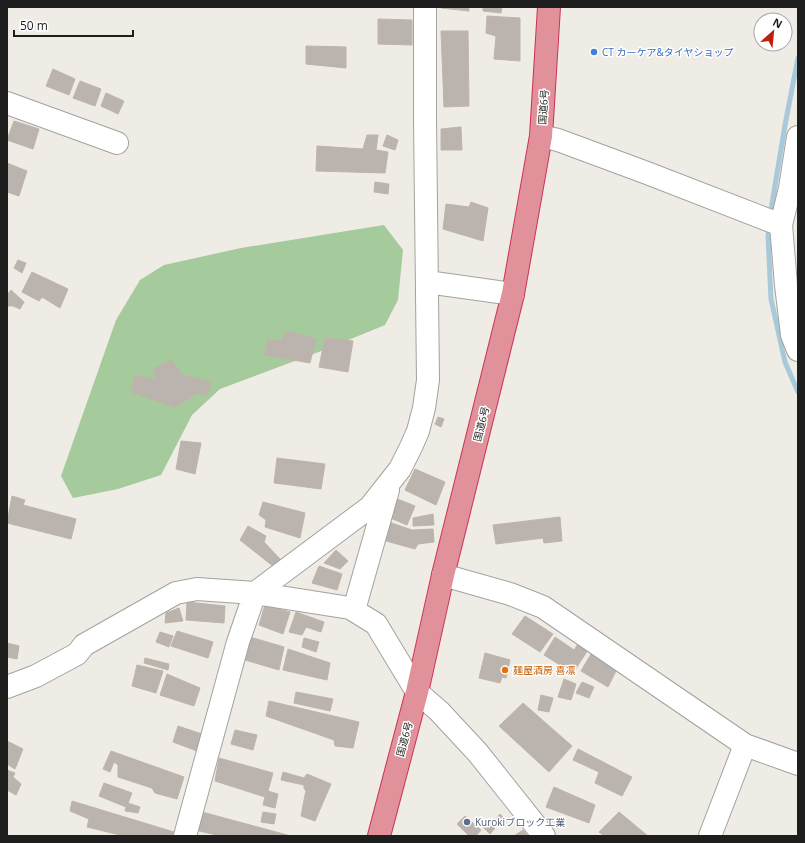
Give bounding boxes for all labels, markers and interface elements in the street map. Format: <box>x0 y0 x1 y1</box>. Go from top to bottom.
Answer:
scale bar <box>14 12 133 38</box>
north arrow <box>753 12 793 52</box>
text: N <box>770 14 785 31</box>
text: 50 m <box>20 17 48 34</box>
place label: CT カーケア&タイヤショップ <box>602 45 733 59</box>
marker: CT カーケア&タイヤショップ <box>589 47 599 57</box>
street label: 国道6号 <box>535 89 551 125</box>
street label: 国道6号 <box>470 405 492 443</box>
place label: 麺屋酒房 喜凛 <box>513 663 576 677</box>
marker: 麺屋酒房 喜凛 <box>500 665 510 675</box>
street label: 国道6号 <box>393 720 415 758</box>
place label: Kurokiブロック工業 <box>475 815 565 829</box>
marker: Kurokiブロック工業 <box>462 817 472 827</box>

